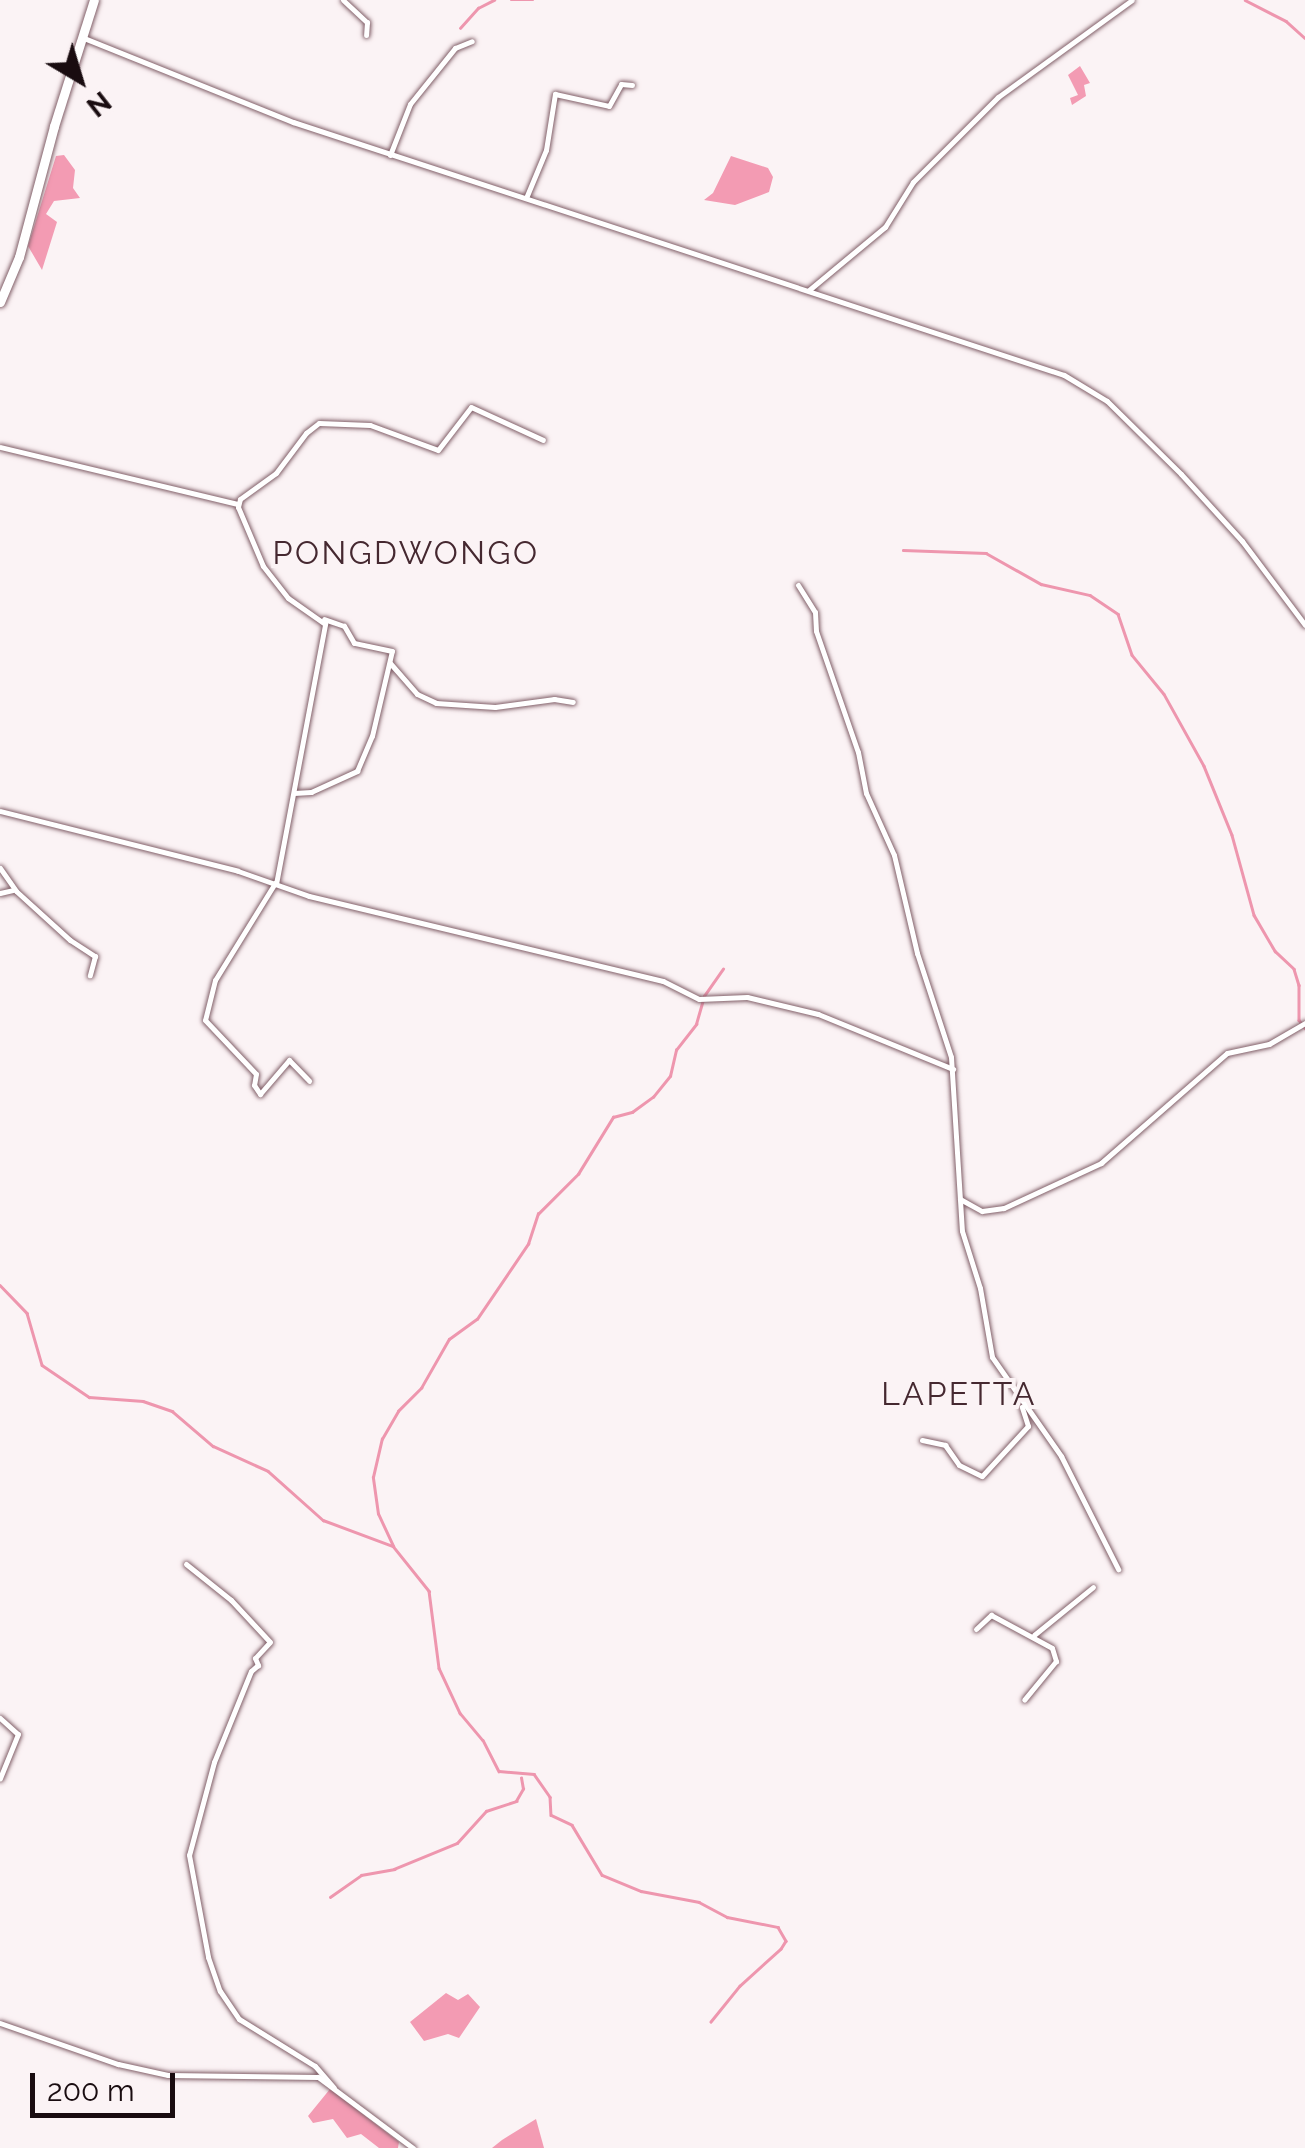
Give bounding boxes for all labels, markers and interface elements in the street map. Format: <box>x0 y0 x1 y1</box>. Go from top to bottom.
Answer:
north arrow <box>30 30 130 130</box>
text: N <box>80 84 117 124</box>
district label: PONGDWONGO <box>273 534 539 572</box>
district label: LAPETTA <box>881 1375 1037 1413</box>
scale bar <box>35 2053 180 2115</box>
text: 200 m <box>47 2073 135 2108</box>

